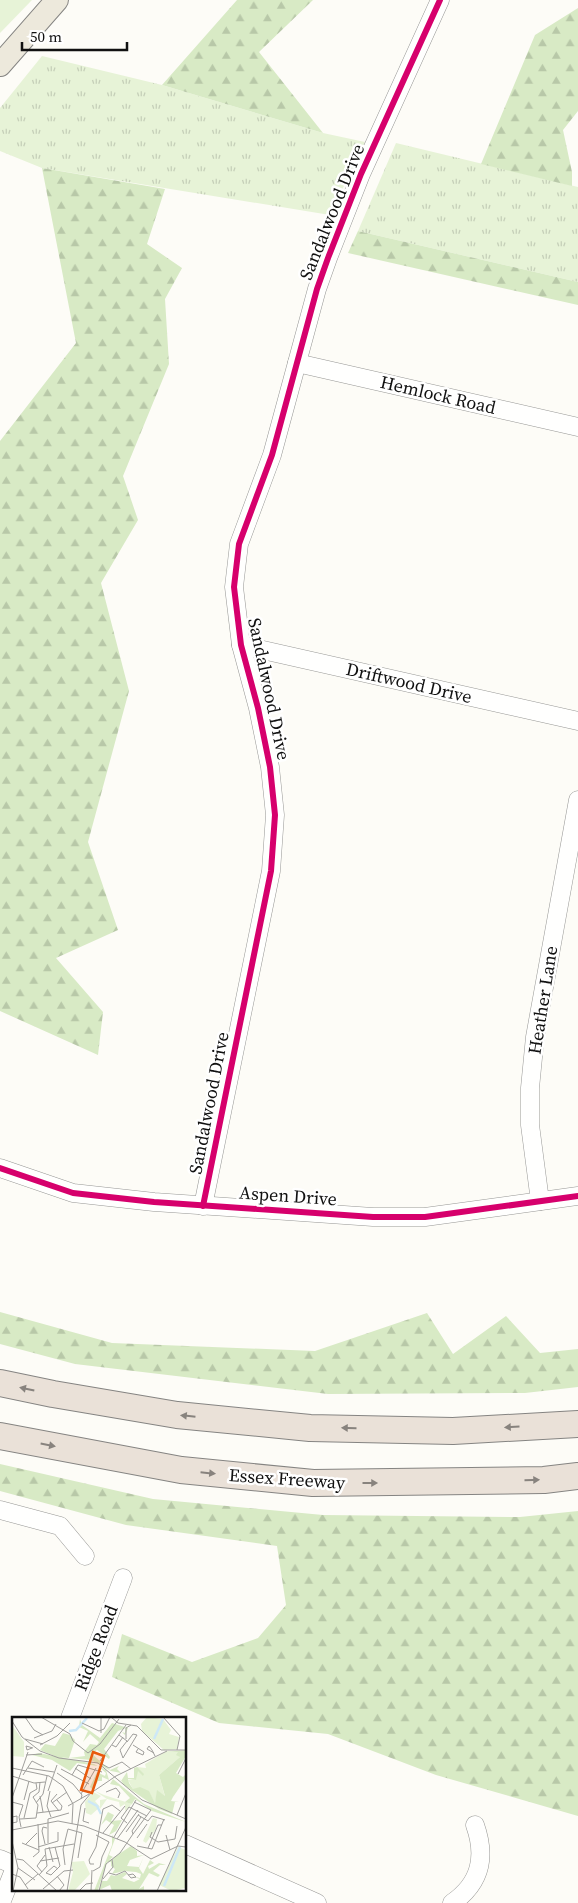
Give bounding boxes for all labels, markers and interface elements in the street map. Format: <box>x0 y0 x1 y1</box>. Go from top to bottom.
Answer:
scale bar <box>22 20 128 52</box>
text: 50 m <box>30 26 62 47</box>
street label: Sandalwood Drive <box>293 140 370 283</box>
street label: Hemlock Road <box>378 369 498 420</box>
street label: Sandalwood Drive <box>242 616 297 762</box>
street label: Driftwood Drive <box>344 656 475 709</box>
street label: Heather Lane <box>522 944 563 1056</box>
street label: Sandalwood Drive <box>182 1030 235 1176</box>
street label: Aspen Drive <box>238 1180 338 1211</box>
one-way arrow <box>20 1385 35 1393</box>
one-way arrow <box>179 1412 195 1420</box>
one-way arrow <box>341 1424 357 1432</box>
one-way arrow <box>504 1424 520 1432</box>
one-way arrow <box>40 1442 56 1450</box>
street label: Essex Freeway <box>228 1462 347 1495</box>
one-way arrow <box>200 1469 216 1477</box>
one-way arrow <box>525 1476 541 1484</box>
one-way arrow <box>362 1479 378 1487</box>
street label: Ridge Road <box>68 1601 123 1695</box>
inset map <box>12 1717 186 1890</box>

